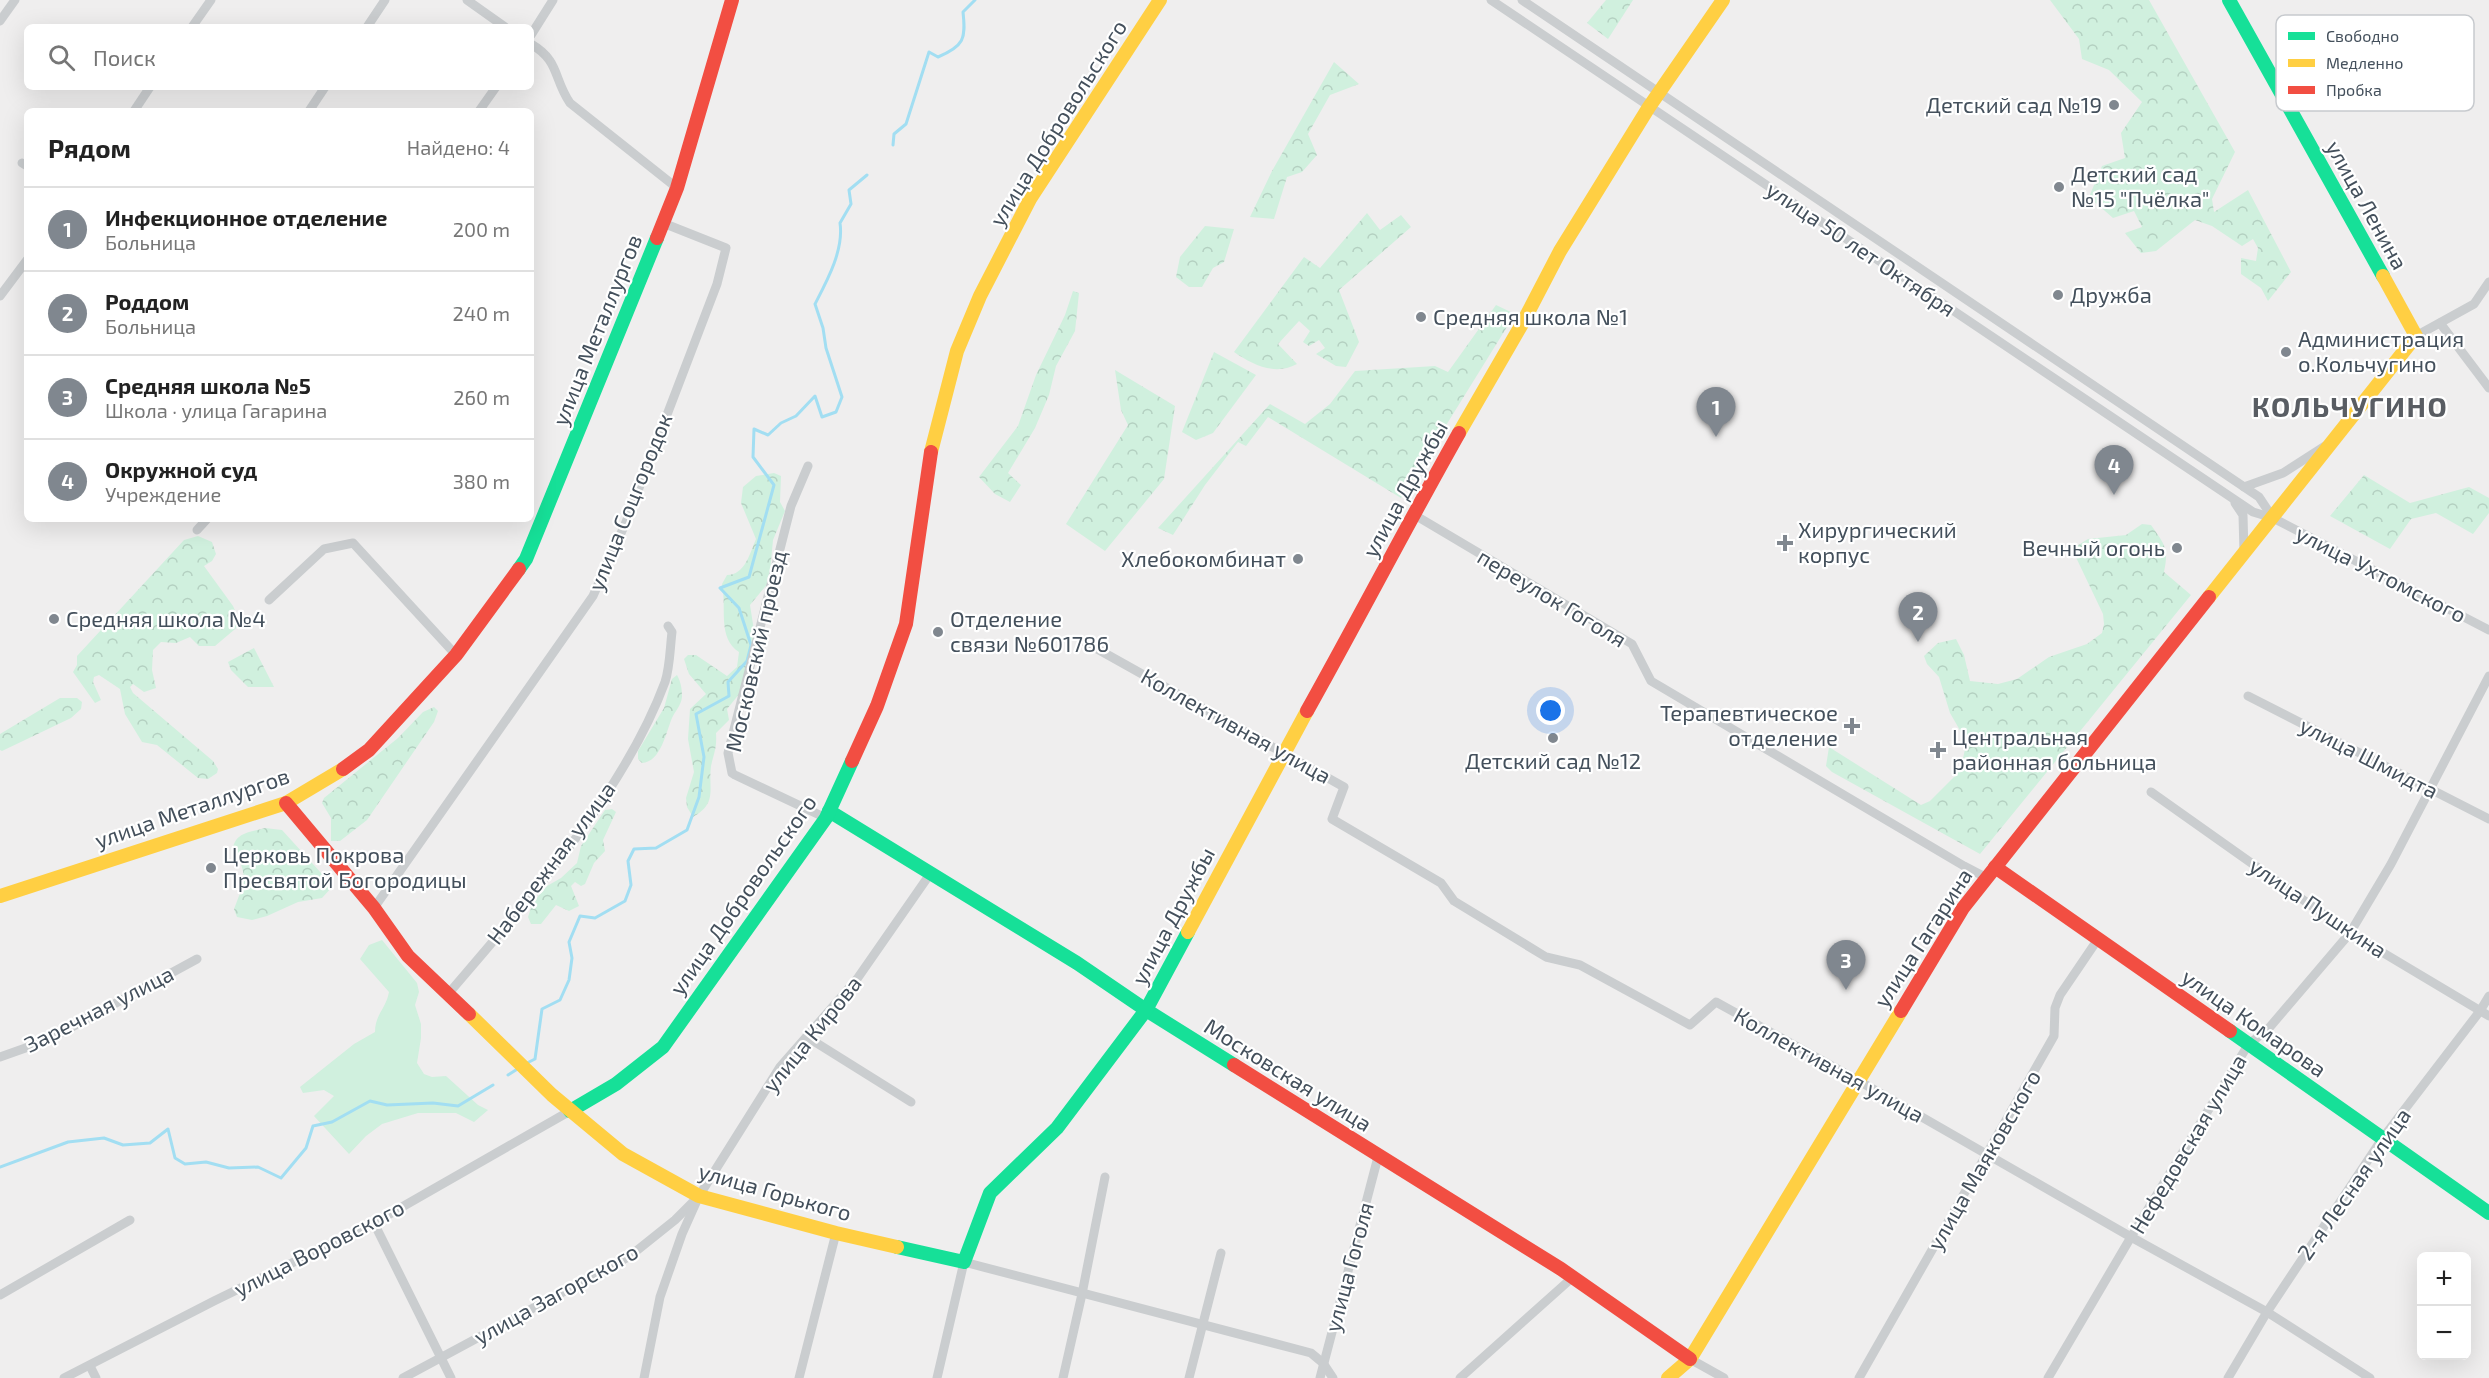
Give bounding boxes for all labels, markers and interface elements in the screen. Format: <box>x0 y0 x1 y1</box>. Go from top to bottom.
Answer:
street label: улица Добровольского <box>983 15 1132 231</box>
legend <box>2276 15 2474 111</box>
search box <box>24 24 534 90</box>
text: Свободно <box>2326 26 2399 45</box>
icon: search <box>45 41 78 74</box>
text: Поиск <box>93 44 156 70</box>
text: Медленно <box>2326 53 2403 72</box>
text: Пробка <box>2326 80 2382 99</box>
place label: Детский сад №19 <box>1926 91 2102 117</box>
marker: Детский сад №19 <box>2107 98 2121 112</box>
text: Рядом <box>48 132 131 163</box>
text: Найдено: 4 <box>407 135 510 159</box>
street label: улица Ленина <box>2321 136 2414 274</box>
place label: Детский сад №15 "Пчёлка" <box>2071 160 2210 211</box>
street label: улица 50 лет Октября <box>1762 175 1961 322</box>
marker: Детский сад №15 "Пчёлка" <box>2052 180 2066 194</box>
text: Инфекционное отделение <box>105 204 387 230</box>
text: 1 <box>63 217 72 241</box>
text: 200 m <box>453 217 510 241</box>
text: Больница <box>105 230 196 254</box>
street label: улица Металлургов <box>546 230 647 429</box>
place label: Дружба <box>2070 281 2152 308</box>
text: Роддом <box>105 288 189 314</box>
marker: Дружба <box>2051 288 2065 302</box>
text: 2 <box>62 301 73 325</box>
text: 240 m <box>452 301 510 325</box>
place label: Средняя школа №1 <box>1433 303 1628 329</box>
marker: Средняя школа №1 <box>1414 310 1428 324</box>
text: Больница <box>105 314 196 338</box>
place label: Администрация о.Кольчугино <box>2298 325 2464 377</box>
marker: Администрация о.Кольчугино <box>2279 345 2293 359</box>
text: Средняя школа №5 <box>105 372 311 398</box>
text: 3 <box>62 385 73 409</box>
text: 260 m <box>453 385 510 409</box>
pin: 1 <box>1696 388 1736 437</box>
district label: КОЛЬЧУГИНО <box>2252 389 2448 423</box>
text: Школа · улица Гагарина <box>105 398 327 422</box>
street label: улица Соцгородок <box>582 409 678 595</box>
street label: улица Дружбы <box>1356 416 1453 562</box>
pin: 4 <box>2094 446 2134 495</box>
text: Окружной суд <box>105 456 257 482</box>
text: 4 <box>61 469 74 493</box>
text: 380 m <box>453 469 510 493</box>
text: Учреждение <box>105 482 221 506</box>
place label: Хирургический корпус <box>1798 516 1957 568</box>
street label: улица Ухтомского <box>2292 519 2471 628</box>
marker: Хирургический корпус <box>1776 534 1794 552</box>
place label: Вечный огонь <box>2022 534 2165 560</box>
marker: Вечный огонь <box>2170 541 2184 555</box>
street label: переулок Гоголя <box>1473 542 1632 653</box>
place label: Хлебокомбинат <box>1121 545 1286 571</box>
street label: Московский проезд <box>719 547 791 754</box>
marker: Хлебокомбинат <box>1291 552 1305 566</box>
pin: 2 <box>1898 592 1938 642</box>
place label: Средняя школа №4 <box>66 605 266 631</box>
place label: Отделение связи №601786 <box>950 605 1109 656</box>
marker: Средняя школа №4 <box>47 612 61 626</box>
marker: Отделение связи №601786 <box>931 625 945 639</box>
street label: Коллективная улица <box>1137 662 1336 789</box>
your location <box>1536 696 1565 725</box>
place label: Терапевтическое отделение <box>1660 699 1838 750</box>
street label: улица Шмидта <box>2295 711 2443 804</box>
marker: Терапевтическое отделение <box>1843 717 1861 735</box>
place label: Центральная районная больница <box>1952 723 2157 774</box>
marker: Детский сад №12 <box>1546 731 1560 745</box>
marker: Центральная районная больница <box>1929 741 1947 759</box>
place label: Детский сад №12 <box>1465 747 1641 773</box>
street label: улица Металлургов <box>91 762 293 853</box>
street label: Набережная улица <box>481 776 621 949</box>
street label: улица Добровольского <box>663 789 822 1000</box>
place label: Церковь Покрова Пресвятой Богородицы <box>223 841 467 892</box>
street label: улица Дружбы <box>1125 842 1220 989</box>
street label: улица Пушкина <box>2244 852 2392 964</box>
marker: Церковь Покрова Пресвятой Богородицы <box>204 861 218 875</box>
street label: улица Гагарина <box>1868 863 1978 1012</box>
pin: 3 <box>1826 940 1866 990</box>
street label: Заречная улица <box>20 959 178 1058</box>
street label: улица Комарова <box>2177 963 2332 1082</box>
street label: улица Кирова <box>756 970 867 1097</box>
street label: Коллективная улица <box>1730 1001 1929 1128</box>
street label: Московская улица <box>1200 1012 1377 1137</box>
street label: Нефедовская улица <box>2123 1049 2252 1238</box>
street label: улица Маяковского <box>1921 1065 2046 1255</box>
street label: 2-я Лесная улица <box>2291 1103 2416 1265</box>
street label: улица Горького <box>696 1157 855 1226</box>
street label: улица Воровского <box>229 1193 409 1302</box>
street label: улица Гоголя <box>1318 1199 1379 1335</box>
street label: улица Загорского <box>469 1237 643 1350</box>
map controls <box>2417 1252 2471 1360</box>
button: + <box>2417 1252 2471 1306</box>
button: − <box>2417 1306 2471 1360</box>

